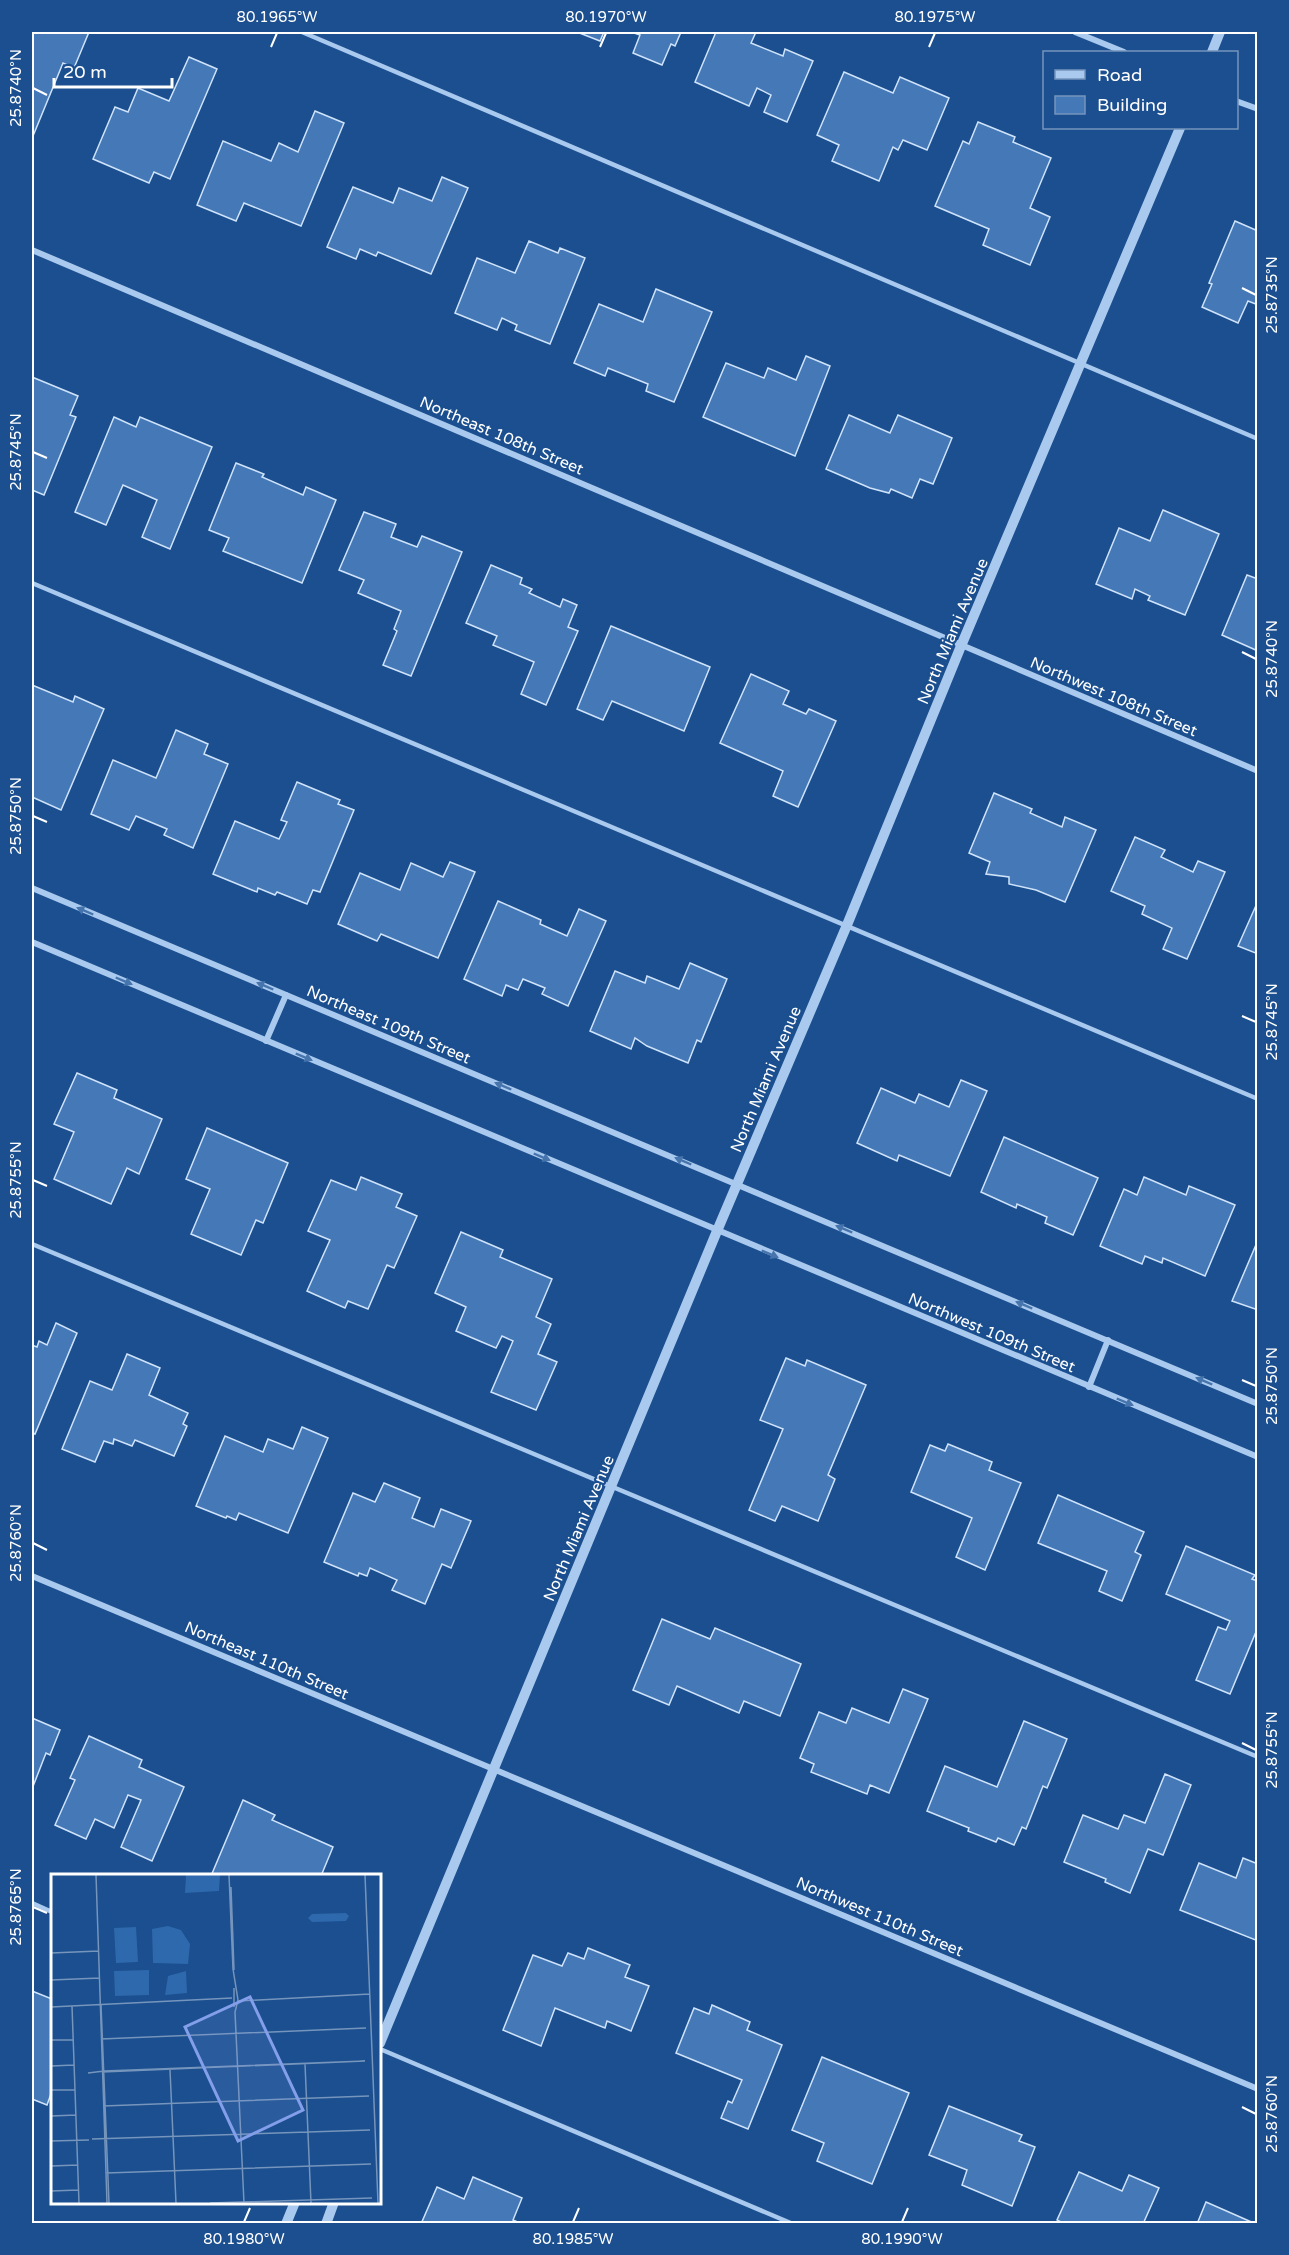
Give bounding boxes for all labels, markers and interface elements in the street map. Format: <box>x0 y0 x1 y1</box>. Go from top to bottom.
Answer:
text: 80.1965°W <box>237 8 317 26</box>
text: 80.1970°W <box>565 8 647 26</box>
text: 80.1975°W <box>895 8 975 26</box>
text: 25.8740°N <box>7 49 25 127</box>
scale bar <box>54 51 172 89</box>
legend <box>1043 51 1238 129</box>
text: 20 m <box>63 61 107 83</box>
text: Road <box>1097 64 1142 86</box>
text: Building <box>1097 94 1167 116</box>
text: 25.8735°N <box>1263 256 1281 334</box>
street label: Northeast 108th Street <box>417 392 587 480</box>
text: 25.8745°N <box>7 413 25 491</box>
street label: North Miami Avenue <box>913 555 993 708</box>
text: 25.8740°N <box>1263 620 1281 698</box>
street label: Northwest 108th Street <box>1027 653 1200 741</box>
text: 25.8750°N <box>7 777 25 855</box>
one-way arrow <box>76 906 94 915</box>
one-way arrow <box>115 977 133 986</box>
one-way arrow <box>255 981 273 991</box>
street label: Northeast 109th Street <box>304 981 474 1069</box>
text: 25.8745°N <box>1263 983 1281 1061</box>
street label: North Miami Avenue <box>726 1003 806 1156</box>
one-way arrow <box>295 1053 313 1062</box>
one-way arrow <box>493 1081 511 1091</box>
text: 25.8755°N <box>7 1141 25 1219</box>
one-way arrow <box>533 1152 551 1162</box>
one-way arrow <box>673 1156 691 1166</box>
one-way arrow <box>835 1224 853 1234</box>
one-way arrow <box>762 1249 780 1259</box>
street label: Northwest 109th Street <box>905 1289 1078 1377</box>
one-way arrow <box>1015 1300 1033 1309</box>
text: 25.8750°N <box>1263 1347 1281 1425</box>
one-way arrow <box>1194 1376 1212 1386</box>
one-way arrow <box>1116 1397 1134 1407</box>
street label: North Miami Avenue <box>539 1452 619 1605</box>
text: 25.8760°N <box>7 1504 25 1582</box>
street label: Northeast 110th Street <box>182 1617 352 1705</box>
text: 25.8755°N <box>1263 1711 1281 1789</box>
text: 25.8765°N <box>7 1868 25 1946</box>
street label: Northwest 110th Street <box>793 1873 966 1961</box>
inset map <box>51 1874 381 2204</box>
text: 25.8760°N <box>1263 2075 1281 2153</box>
text: 80.1980°W <box>203 2230 285 2248</box>
text: 80.1985°W <box>533 2230 613 2248</box>
text: 80.1990°W <box>861 2230 943 2248</box>

